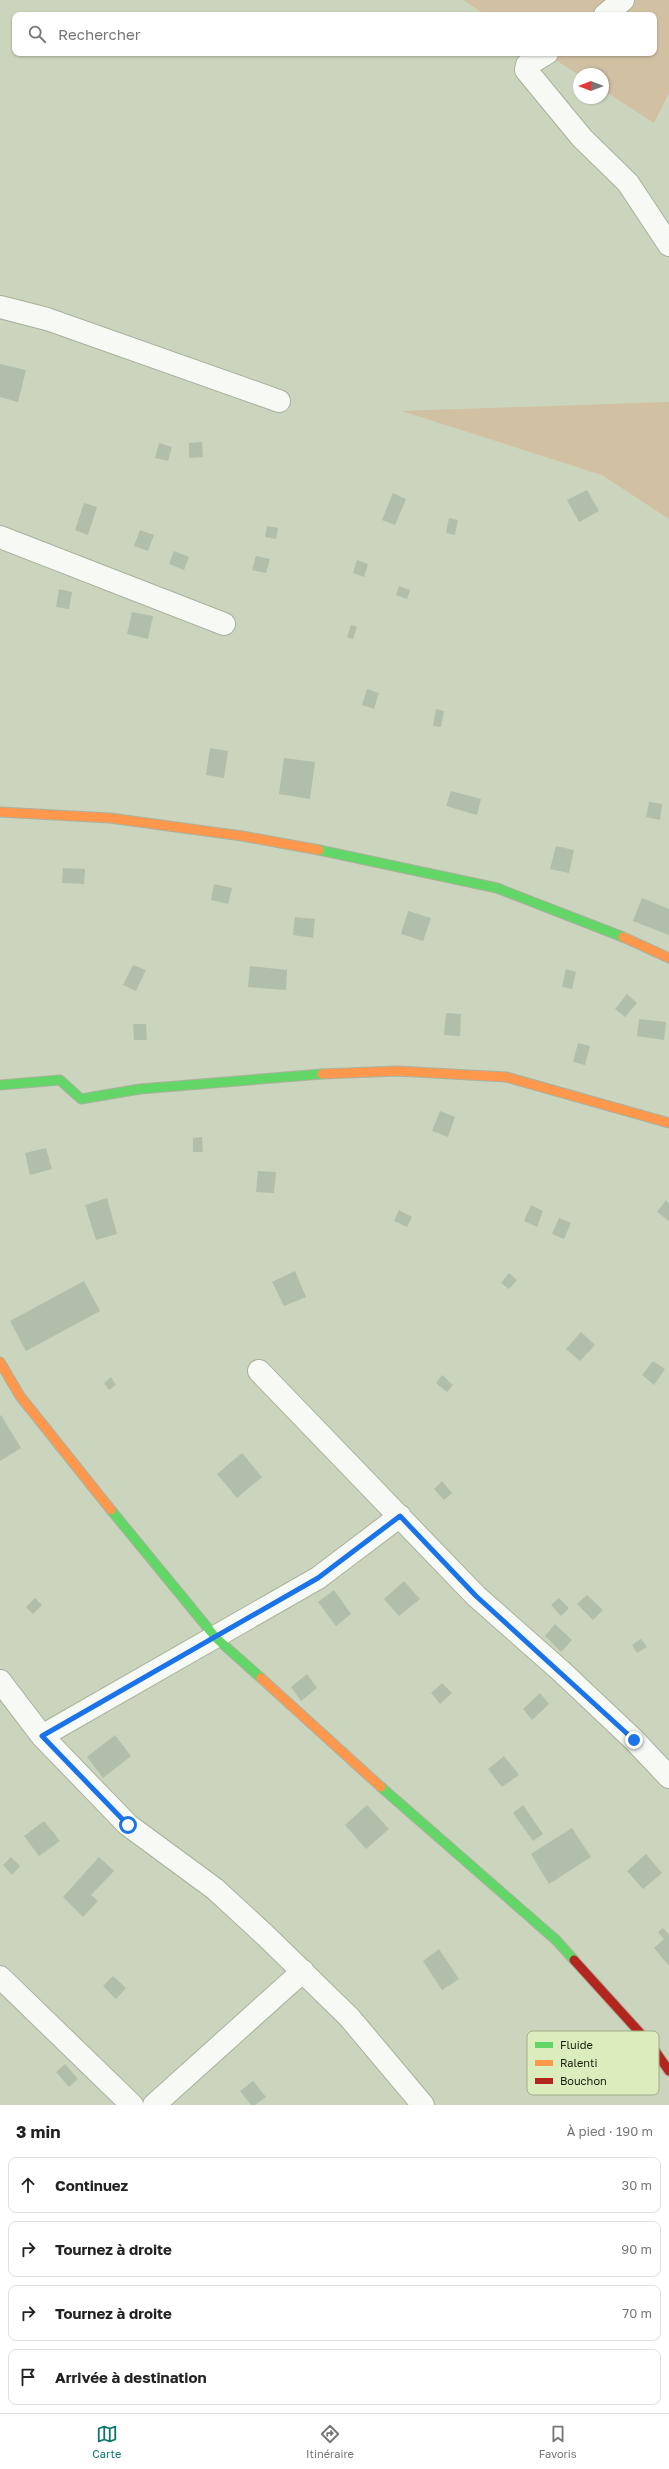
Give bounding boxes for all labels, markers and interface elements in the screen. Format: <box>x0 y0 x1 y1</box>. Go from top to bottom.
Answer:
search box <box>12 12 657 56</box>
icon: search <box>26 23 48 45</box>
text: Rechercher <box>58 25 141 43</box>
north arrow <box>573 68 609 104</box>
route end <box>625 1731 643 1749</box>
route start <box>119 1816 137 1834</box>
legend <box>527 2031 659 2095</box>
text: Fluide <box>560 2038 593 2051</box>
text: Ralenti <box>560 2056 597 2069</box>
text: Bouchon <box>560 2074 607 2087</box>
text: 3 min <box>16 2121 60 2142</box>
text: À pied · 190 m <box>567 2123 653 2139</box>
icon: ahead <box>17 2174 39 2196</box>
text: Continuez <box>55 2176 128 2194</box>
text: 30 m <box>622 2177 652 2193</box>
icon: right <box>17 2238 39 2260</box>
text: Tournez à droite <box>55 2240 172 2258</box>
text: 90 m <box>621 2241 652 2257</box>
icon: right <box>17 2302 39 2324</box>
text: Tournez à droite <box>55 2304 172 2322</box>
text: 70 m <box>622 2305 652 2321</box>
icon: arrive <box>17 2366 39 2388</box>
text: Arrivée à destination <box>55 2368 207 2386</box>
tab: Carte <box>92 2423 121 2460</box>
tab: Itinéraire <box>306 2423 354 2460</box>
tab: Favoris <box>539 2423 577 2460</box>

